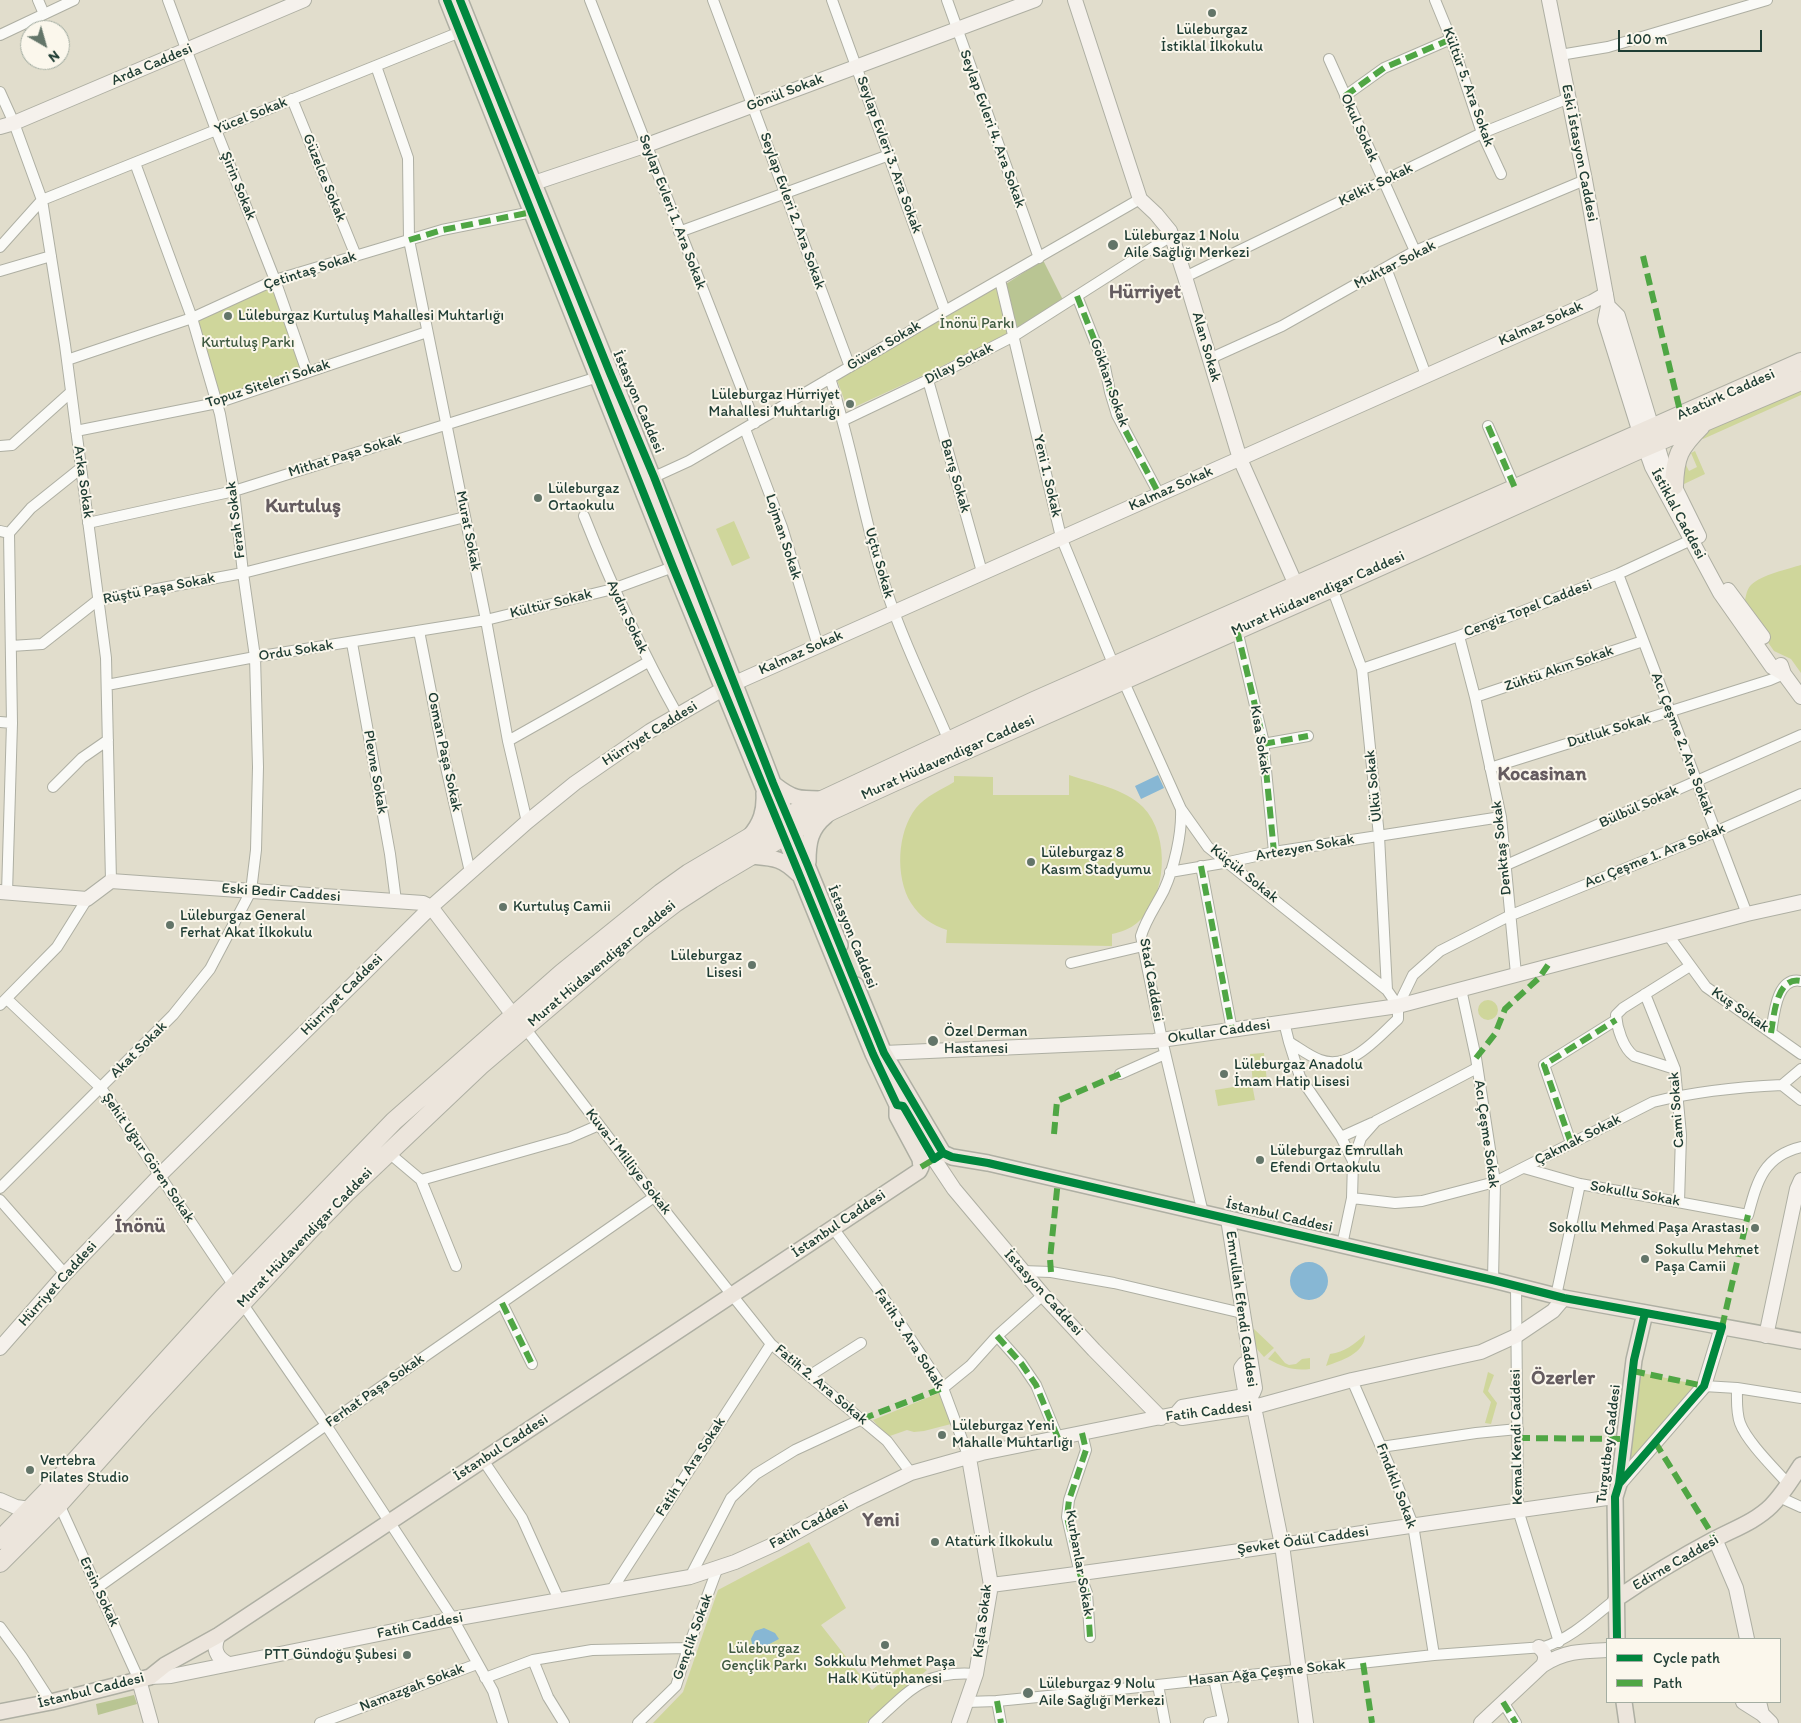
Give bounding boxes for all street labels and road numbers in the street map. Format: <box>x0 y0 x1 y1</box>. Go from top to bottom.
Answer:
street label: Kültür 5. Ara Sokak <box>1438 25 1498 149</box>
street label: Arda Caddesi <box>109 40 195 90</box>
street label: Seylap Evleri 4. Ara Sokak <box>955 48 1029 210</box>
street label: Gönül Sokak <box>744 70 826 116</box>
street label: Seylap Evleri 3. Ara Sokak <box>852 74 926 236</box>
street label: Eski İstasyon Caddesi <box>1557 83 1601 223</box>
street label: Okul Sokak <box>1336 91 1382 165</box>
street label: Yücel Sokak <box>212 93 290 139</box>
street label: Seylap Evleri 2. Ara Sokak <box>755 130 829 292</box>
street label: Güzelce Sokak <box>298 131 350 225</box>
street label: Seylap Evleri 1. Ara Sokak <box>634 132 710 292</box>
street label: Şirin Sokak <box>216 149 260 223</box>
street label: Kelkit Sokak <box>1336 159 1416 211</box>
street label: Muhtar Sokak <box>1351 237 1439 293</box>
street label: Çetintaş Sokak <box>261 248 359 294</box>
street label: Kalmaz Sokak <box>1496 297 1586 351</box>
street label: Alan Sokak <box>1187 310 1225 384</box>
street label: Güven Sokak <box>844 317 924 375</box>
street label: Gökhan Sokak <box>1086 337 1132 429</box>
street label: Dilay Sokak <box>922 339 996 389</box>
street label: İstasyon Caddesi <box>608 348 668 456</box>
street label: Topuz Siteleri Sokak <box>204 355 332 413</box>
street label: Atatürk Caddesi <box>1674 365 1778 425</box>
street label: Mithat Paşa Sokak <box>286 430 404 482</box>
street label: Yeni 1. Sokak <box>1029 433 1065 519</box>
street label: Barış Sokak <box>936 437 974 515</box>
street label: Arka Sokak <box>69 444 97 520</box>
street label: Kalmaz Sokak <box>1126 462 1216 516</box>
street label: İstiklal Caddesi <box>1647 466 1709 562</box>
street label: Ferah Sokak <box>222 480 250 560</box>
street label: Murat Sokak <box>451 489 485 573</box>
street label: Lojman Sokak <box>761 492 805 582</box>
street label: Uçtu Sokak <box>860 525 898 601</box>
street label: Murat Hüdavendigar Caddesi <box>1228 548 1408 640</box>
street label: Rüştü Paşa Sokak <box>102 569 216 609</box>
street label: Cengiz Topel Caddesi <box>1461 576 1595 642</box>
street label: Aydın Sokak <box>602 577 652 657</box>
street label: Kültür Sokak <box>508 585 594 623</box>
street label: Kalmaz Sokak <box>756 626 846 680</box>
street label: Ordu Sokak <box>257 636 335 666</box>
street label: Zühtü Akın Sokak <box>1502 642 1616 696</box>
street label: Acı Çeşme 2. Ara Sokak <box>1647 670 1717 818</box>
street label: Osman Paşa Sokak <box>423 691 465 813</box>
street label: Hürriyet Caddesi <box>599 698 701 770</box>
street label: Kısa Sokak <box>1246 704 1274 776</box>
street label: Dutluk Sokak <box>1565 710 1653 752</box>
street label: Murat Hüdavendigar Caddesi <box>858 712 1038 804</box>
street label: Plevne Sokak <box>359 729 391 815</box>
street label: Ülkü Sokak <box>1361 749 1387 823</box>
street label: Bülbül Sokak <box>1597 782 1681 832</box>
street label: Denktaş Sokak <box>1488 800 1516 896</box>
street label: Acı Çeşme 1. Ara Sokak <box>1582 820 1728 892</box>
street label: Artezyen Sokak <box>1254 830 1356 866</box>
street label: Küçük Sokak <box>1206 841 1282 907</box>
street label: Eski Bedir Caddesi <box>221 880 341 906</box>
street label: İstasyon Caddesi <box>823 883 881 991</box>
street label: Murat Hüdavendigar Caddesi <box>524 897 680 1031</box>
street label: Stad Caddesi <box>1135 937 1167 1023</box>
street label: Hürriyet Caddesi <box>297 950 387 1040</box>
street label: Kuş Sokak <box>1708 984 1772 1036</box>
street label: Okullar Caddesi <box>1166 1016 1272 1048</box>
street label: Akat Sokak <box>107 1018 171 1082</box>
street label: Cami Sokak <box>1665 1071 1689 1149</box>
street label: Acı Çeşme Sokak <box>1469 1079 1503 1189</box>
street label: Şehit Uğur Gören Sokak <box>98 1090 198 1226</box>
street label: Kuva-i Milliye Sokak <box>581 1105 675 1219</box>
street label: Çakmak Sokak <box>1532 1110 1624 1170</box>
street label: Murat Hüdavendigar Caddesi <box>233 1164 377 1312</box>
street label: Sokullu Sokak <box>1589 1177 1681 1211</box>
street label: İstanbul Caddesi <box>789 1186 889 1262</box>
street label: İstanbul Caddesi <box>1224 1195 1334 1237</box>
street label: Emrullah Efendi Caddesi <box>1221 1230 1261 1388</box>
street label: Hürriyet Caddesi <box>15 1238 101 1330</box>
street label: İstasyon Caddesi <box>1000 1246 1086 1340</box>
street label: Fatih 3. Ara Sokak <box>870 1285 948 1393</box>
street label: Fatih 2. Ara Sokak <box>771 1341 871 1429</box>
street label: Ferhat Paşa Sokak <box>322 1350 428 1432</box>
street label: Kemal Kendi Caddesi <box>1507 1369 1527 1505</box>
street label: Turgutbey Caddesi <box>1593 1383 1625 1505</box>
street label: Fatih Caddesi <box>1165 1398 1253 1426</box>
street label: İstanbul Caddesi <box>450 1411 552 1485</box>
street label: Fatih 1. Ara Sokak <box>652 1414 730 1520</box>
street label: Fındıklı Sokak <box>1371 1441 1421 1531</box>
street label: Fatih Caddesi <box>766 1497 852 1553</box>
street label: Kurbanlar Sokak <box>1061 1509 1097 1617</box>
street label: Şevket Ödül Caddesi <box>1236 1523 1370 1559</box>
street label: Edirne Caddesi <box>1630 1531 1722 1595</box>
street label: Ersin Sokak <box>75 1554 123 1630</box>
street label: Kışla Sokak <box>970 1583 996 1659</box>
street label: Gençlik Sokak <box>669 1591 717 1683</box>
street label: Fatih Caddesi <box>376 1609 464 1643</box>
street label: Hasan Ağa Çeşme Sokak <box>1188 1656 1346 1690</box>
street label: Namazgah Sokak <box>357 1660 467 1716</box>
street label: İstanbul Caddesi <box>36 1669 146 1713</box>

